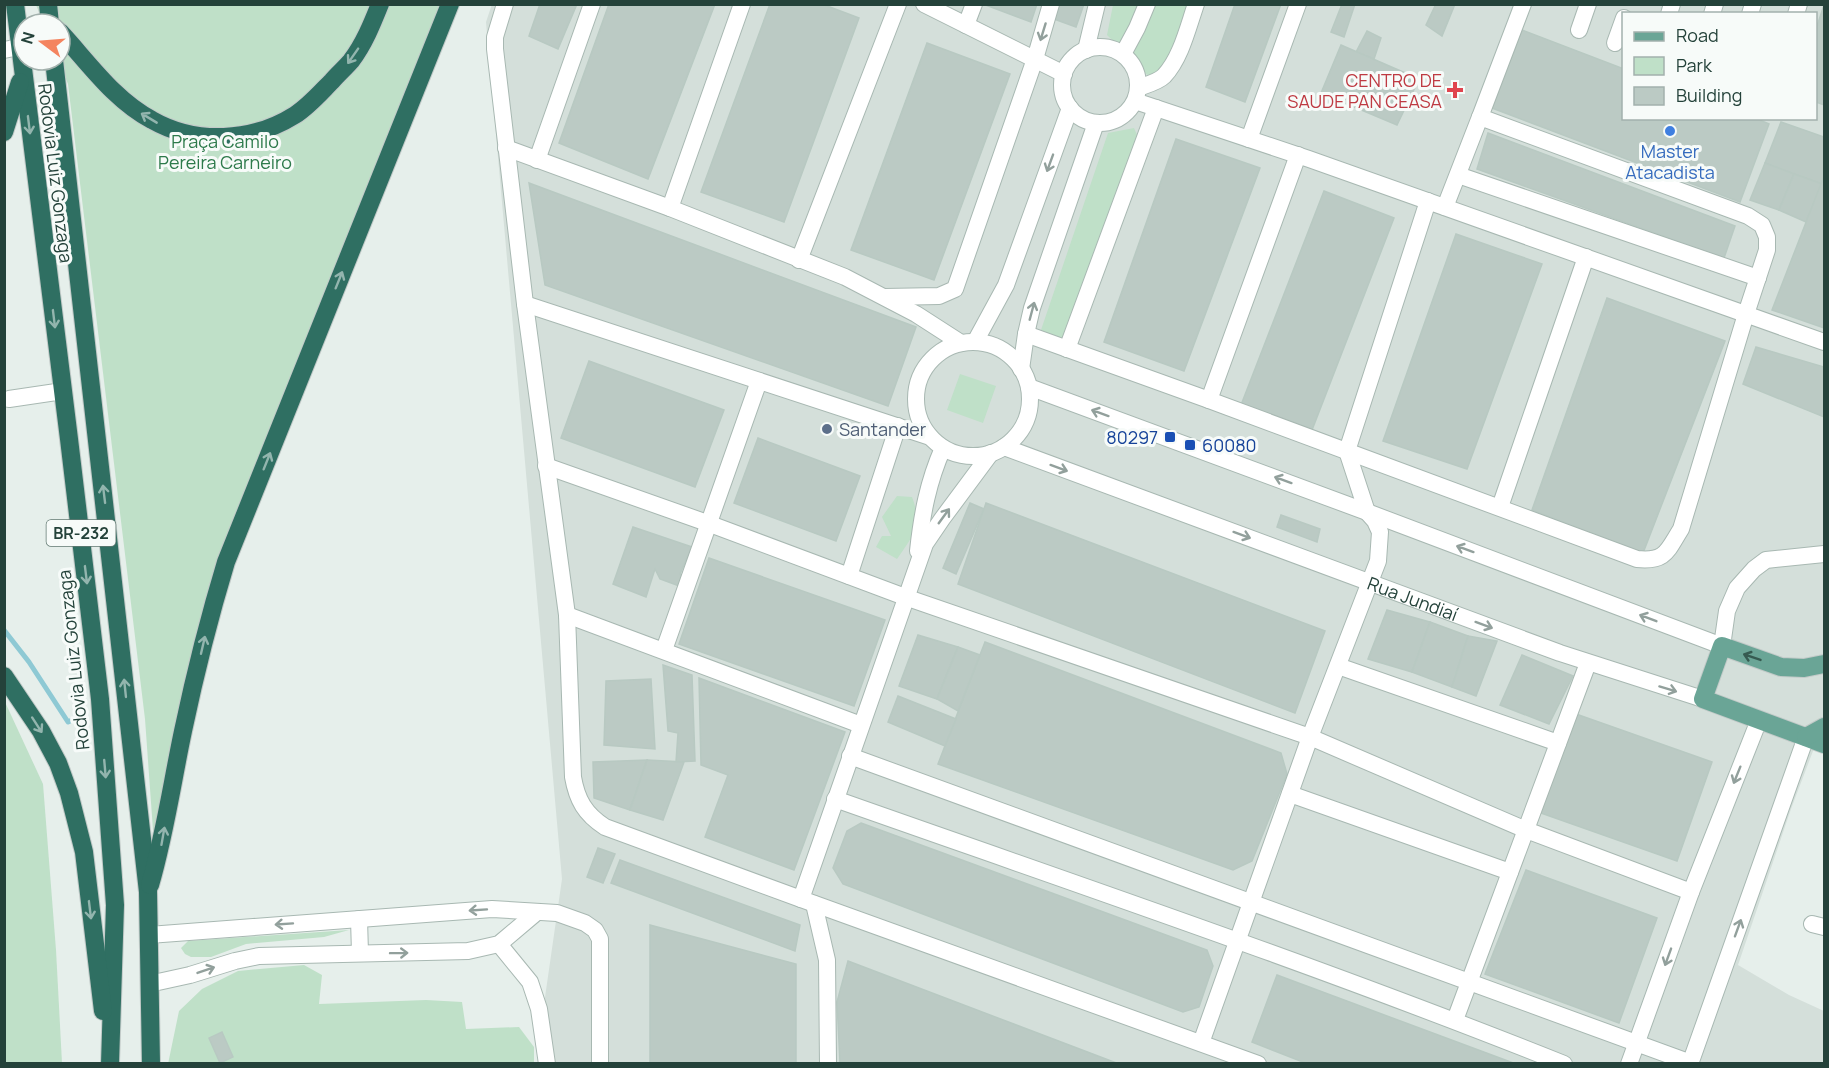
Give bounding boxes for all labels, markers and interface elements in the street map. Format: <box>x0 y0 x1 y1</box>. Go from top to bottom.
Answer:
north arrow <box>12 12 72 72</box>
legend <box>1622 12 1817 120</box>
one-way arrow <box>1037 22 1048 41</box>
text: Road <box>1676 23 1719 47</box>
text: N <box>15 29 40 46</box>
one-way arrow <box>347 48 359 64</box>
text: Park <box>1676 53 1713 77</box>
place label: CENTRO DE SAUDE PAN CEASA <box>1287 68 1443 113</box>
marker: CENTRO DE SAUDE PAN CEASA <box>1446 81 1464 99</box>
street label: Rodovia Luiz Gonzaga <box>33 82 79 264</box>
text: Building <box>1676 83 1742 107</box>
one-way arrow <box>141 111 158 123</box>
one-way arrow <box>23 115 34 135</box>
marker: Master Atacadista <box>1663 124 1677 138</box>
park label: Praça Camilo Pereira Carneiro <box>158 129 292 174</box>
place label: Master Atacadista <box>1625 139 1715 184</box>
one-way arrow <box>1044 153 1055 172</box>
one-way arrow <box>334 271 345 290</box>
one-way arrow <box>1027 302 1038 321</box>
one-way arrow <box>49 308 60 328</box>
one-way arrow <box>1091 407 1109 418</box>
place label: Santander <box>839 417 927 441</box>
marker: Santander <box>820 422 834 436</box>
place label: 80297 <box>1106 425 1158 449</box>
marker: 80297 <box>1163 430 1177 444</box>
place label: 60080 <box>1202 433 1257 457</box>
marker: 60080 <box>1183 438 1197 452</box>
one-way arrow <box>262 452 273 471</box>
one-way arrow <box>1049 463 1068 474</box>
one-way arrow <box>1274 474 1292 485</box>
one-way arrow <box>98 485 109 505</box>
one-way arrow <box>938 508 951 524</box>
road number: BR-232 <box>46 520 116 546</box>
one-way arrow <box>1232 531 1251 542</box>
one-way arrow <box>1456 543 1475 554</box>
one-way arrow <box>80 564 91 584</box>
street label: Rodovia Luiz Gonzaga <box>52 569 94 751</box>
street label: Rua Jundiaí <box>1364 571 1461 626</box>
one-way arrow <box>1639 612 1657 623</box>
one-way arrow <box>1474 620 1493 631</box>
one-way arrow <box>197 636 209 655</box>
one-way arrow <box>1743 650 1762 661</box>
one-way arrow <box>120 679 131 698</box>
one-way arrow <box>1658 684 1677 695</box>
one-way arrow <box>31 716 43 733</box>
one-way arrow <box>100 758 111 778</box>
one-way arrow <box>1731 765 1742 784</box>
one-way arrow <box>158 827 169 846</box>
one-way arrow <box>85 900 96 919</box>
one-way arrow <box>469 905 489 916</box>
one-way arrow <box>274 919 294 930</box>
one-way arrow <box>1734 919 1745 938</box>
one-way arrow <box>388 947 408 958</box>
one-way arrow <box>1661 947 1672 966</box>
one-way arrow <box>196 964 215 975</box>

